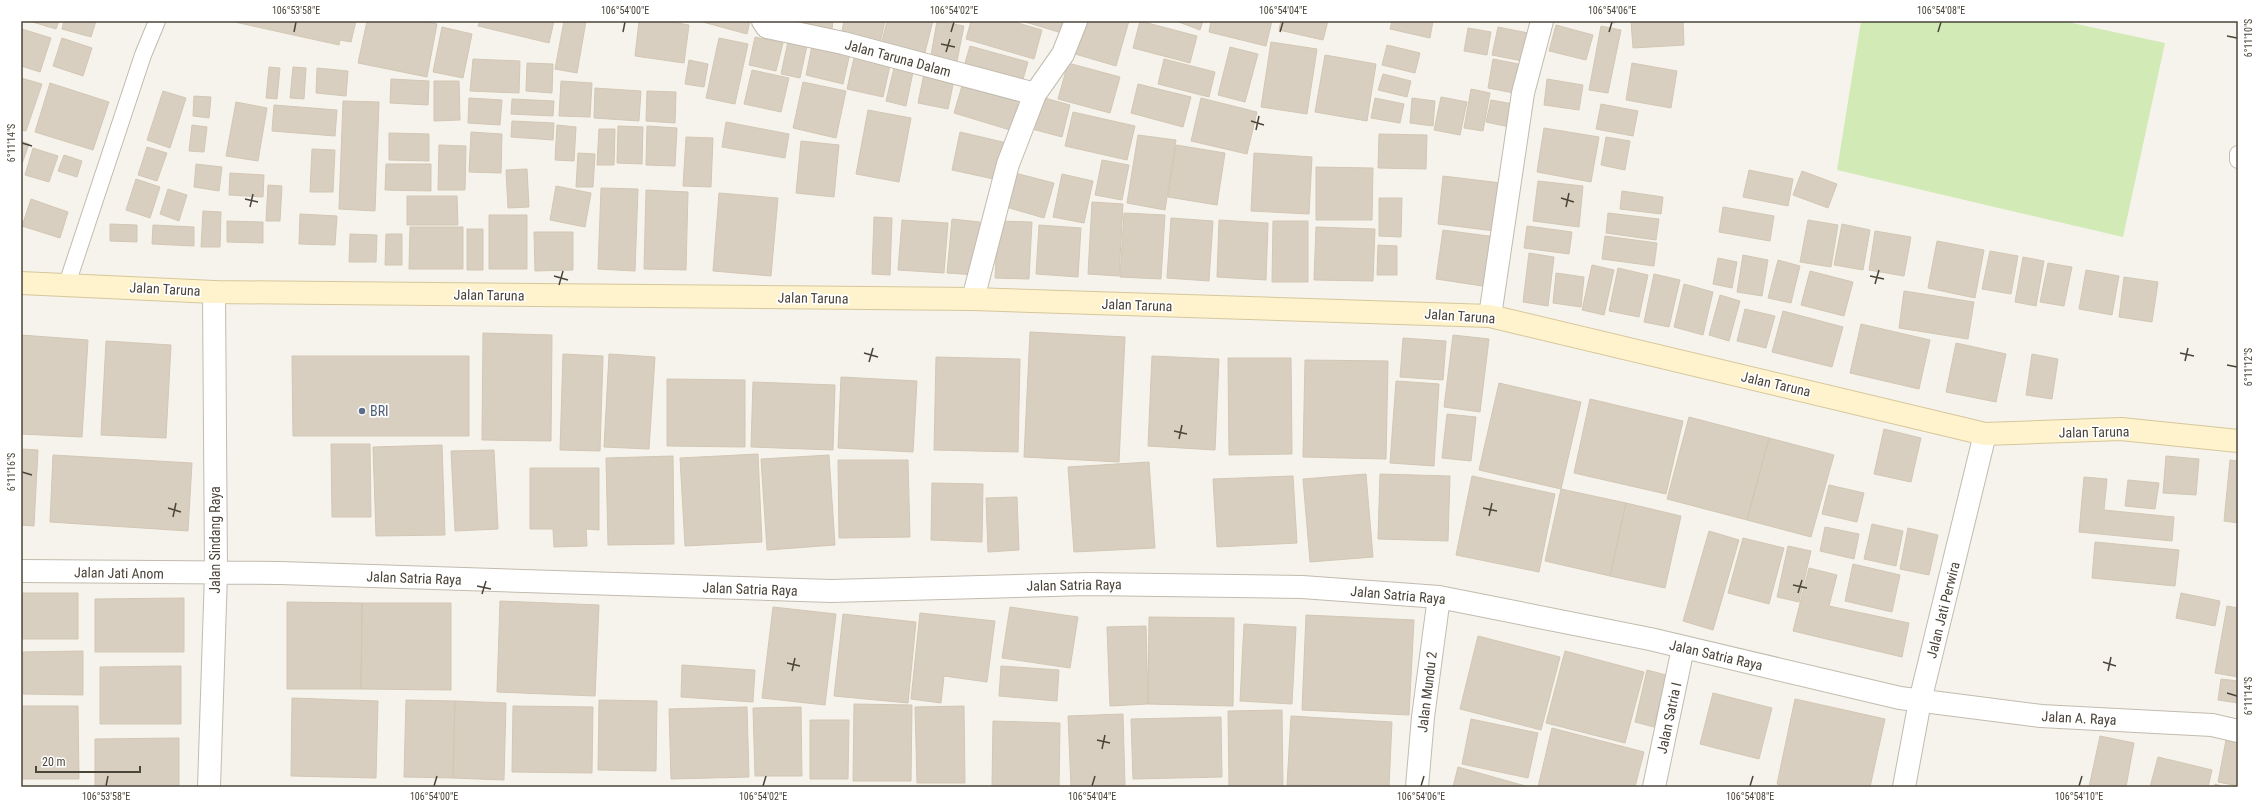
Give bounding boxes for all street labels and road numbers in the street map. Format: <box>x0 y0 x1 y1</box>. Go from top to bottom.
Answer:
street label: Jalan Taruna Dalam <box>843 36 953 80</box>
street label: Jalan Taruna <box>129 279 201 299</box>
street label: Jalan Taruna <box>453 286 525 304</box>
street label: Jalan Taruna <box>777 289 849 307</box>
street label: Jalan Taruna <box>1101 296 1173 314</box>
street label: Jalan Taruna <box>1424 306 1496 326</box>
street label: Jalan Taruna <box>1740 368 1812 400</box>
street label: Jalan Taruna <box>2058 423 2130 441</box>
street label: Jalan Sindang Raya <box>207 486 223 594</box>
street label: Jalan Jati Perwira <box>1923 560 1963 660</box>
street label: Jalan Jati Anom <box>74 564 164 582</box>
street label: Jalan Satria Raya <box>366 568 462 588</box>
street label: Jalan Satria Raya <box>1026 576 1122 594</box>
street label: Jalan Satria Raya <box>702 579 798 599</box>
street label: Jalan Satria Raya <box>1350 583 1446 607</box>
street label: Jalan Satria Raya <box>1668 636 1764 674</box>
street label: Jalan Mundu 2 <box>1414 651 1440 733</box>
street label: Jalan Satria I <box>1654 681 1684 755</box>
street label: Jalan A. Raya <box>2041 708 2117 728</box>

